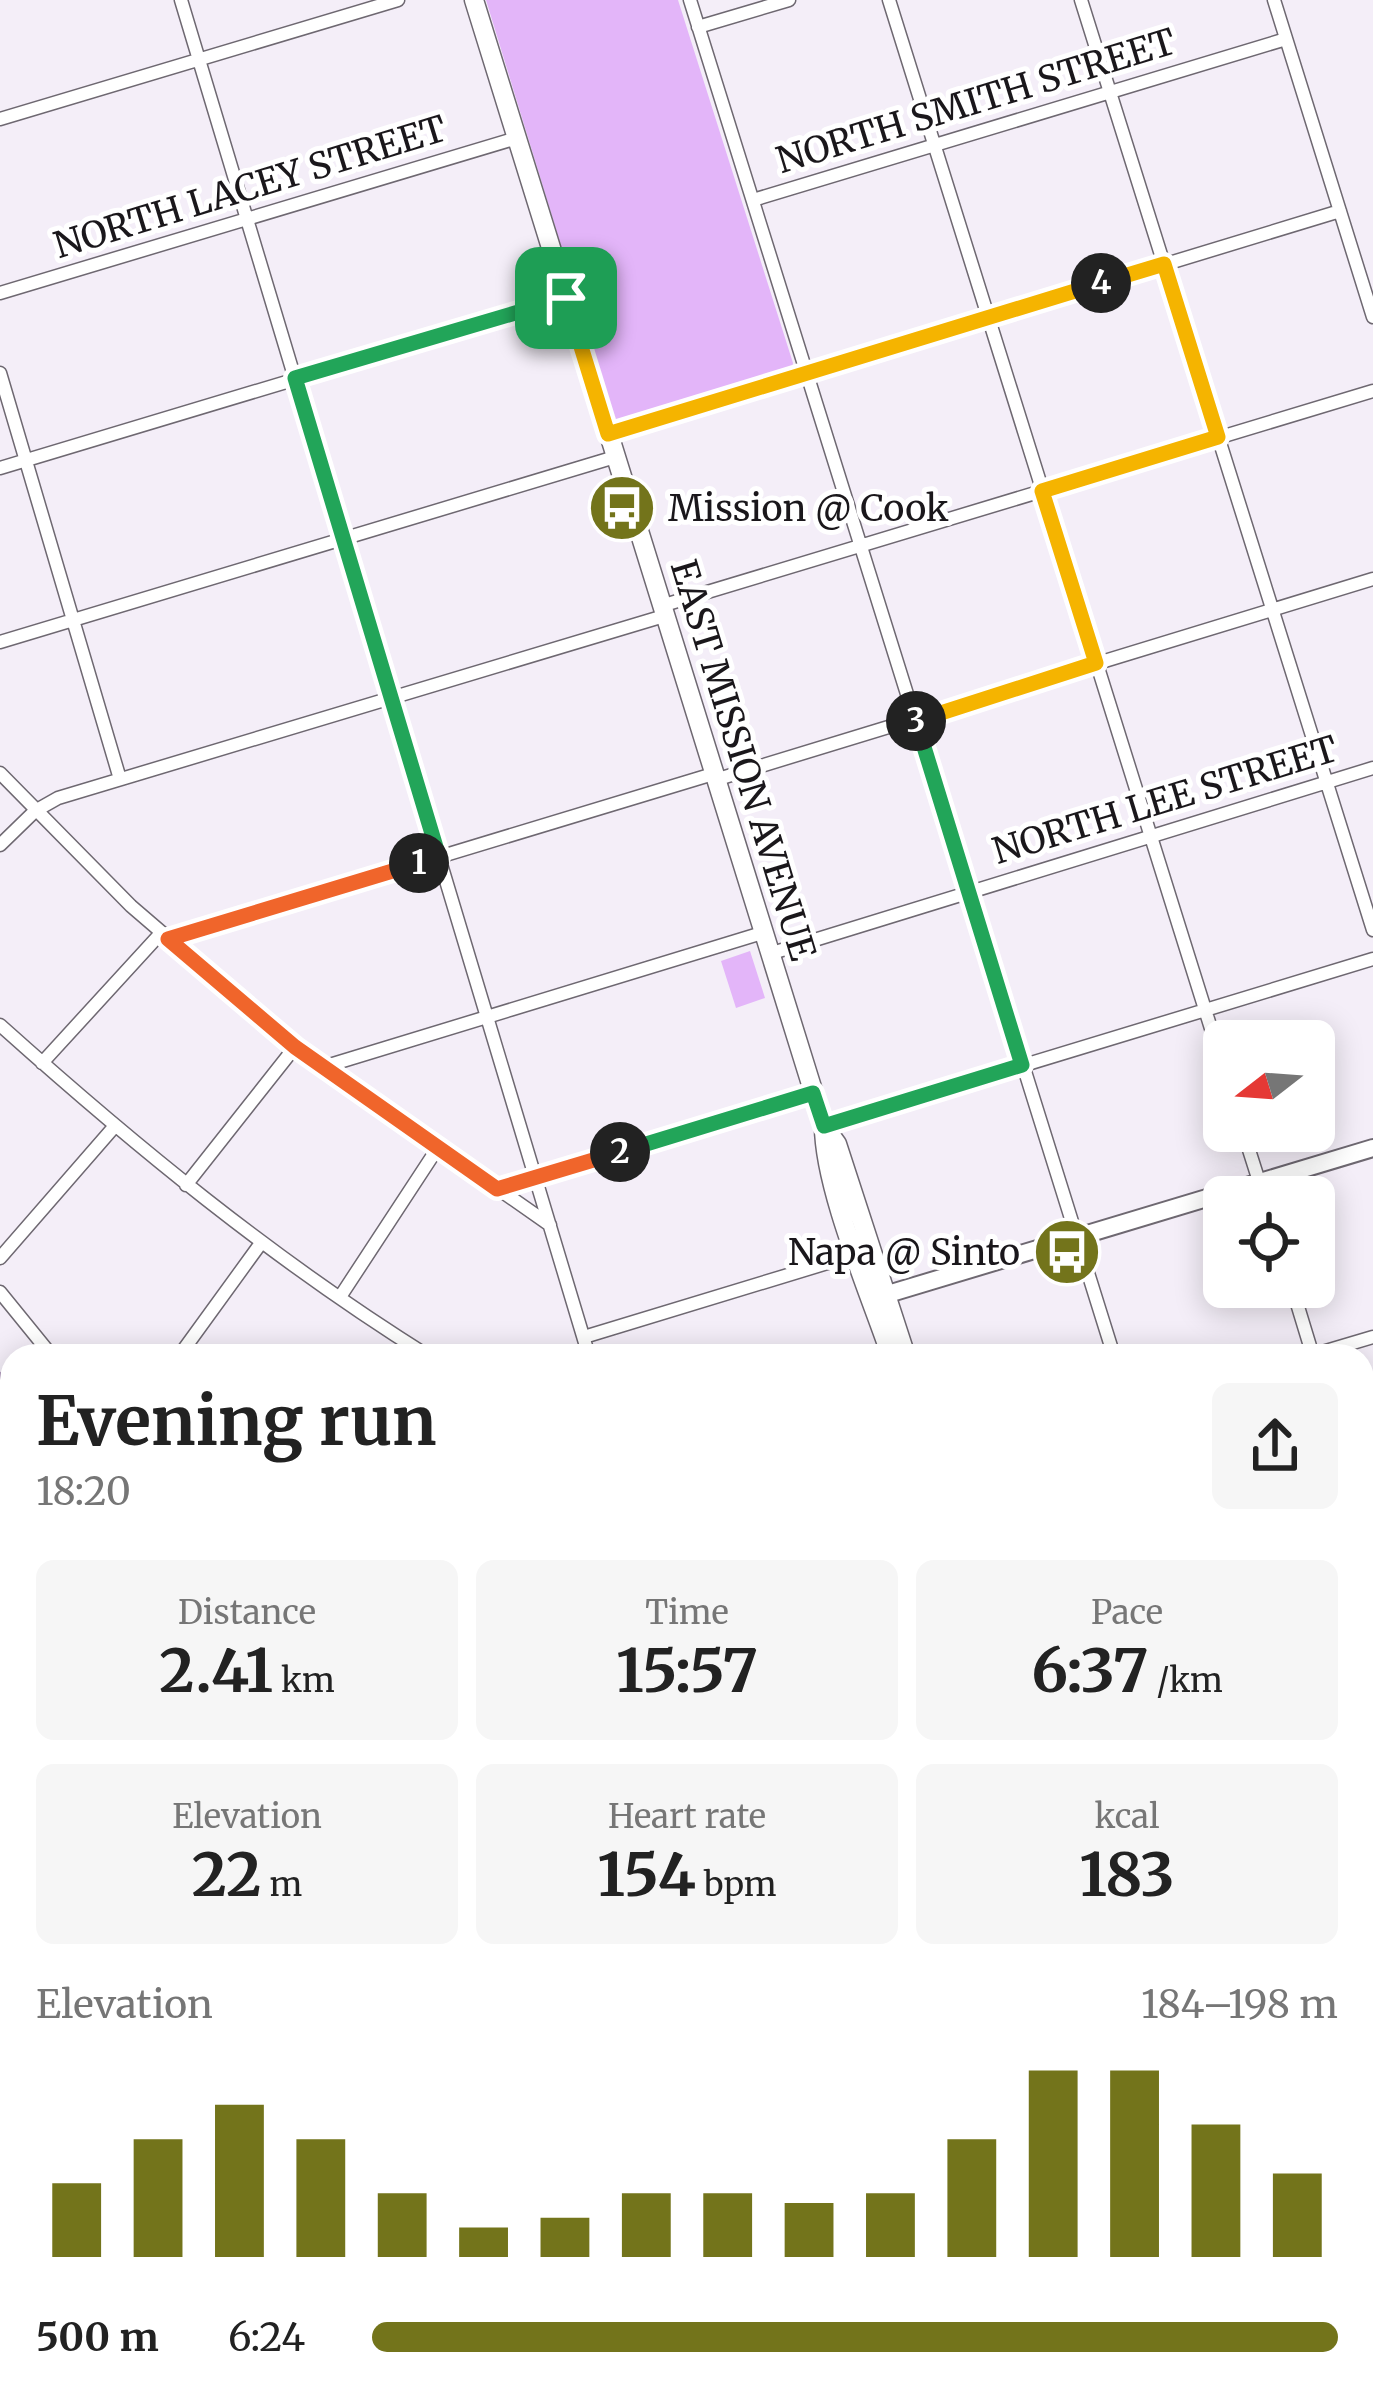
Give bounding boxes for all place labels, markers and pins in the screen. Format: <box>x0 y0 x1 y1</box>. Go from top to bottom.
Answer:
pin <box>515 247 617 349</box>
pin: 4 <box>1071 253 1131 313</box>
bus stop icon: Mission @ Cook <box>587 473 657 543</box>
place label: Mission @ Cook <box>668 486 949 531</box>
pin: 3 <box>886 691 946 751</box>
pin: 1 <box>389 833 449 893</box>
pin: 2 <box>590 1122 650 1182</box>
bus stop icon: Napa @ Sinto <box>1032 1217 1102 1287</box>
place label: Napa @ Sinto <box>788 1230 1020 1275</box>

